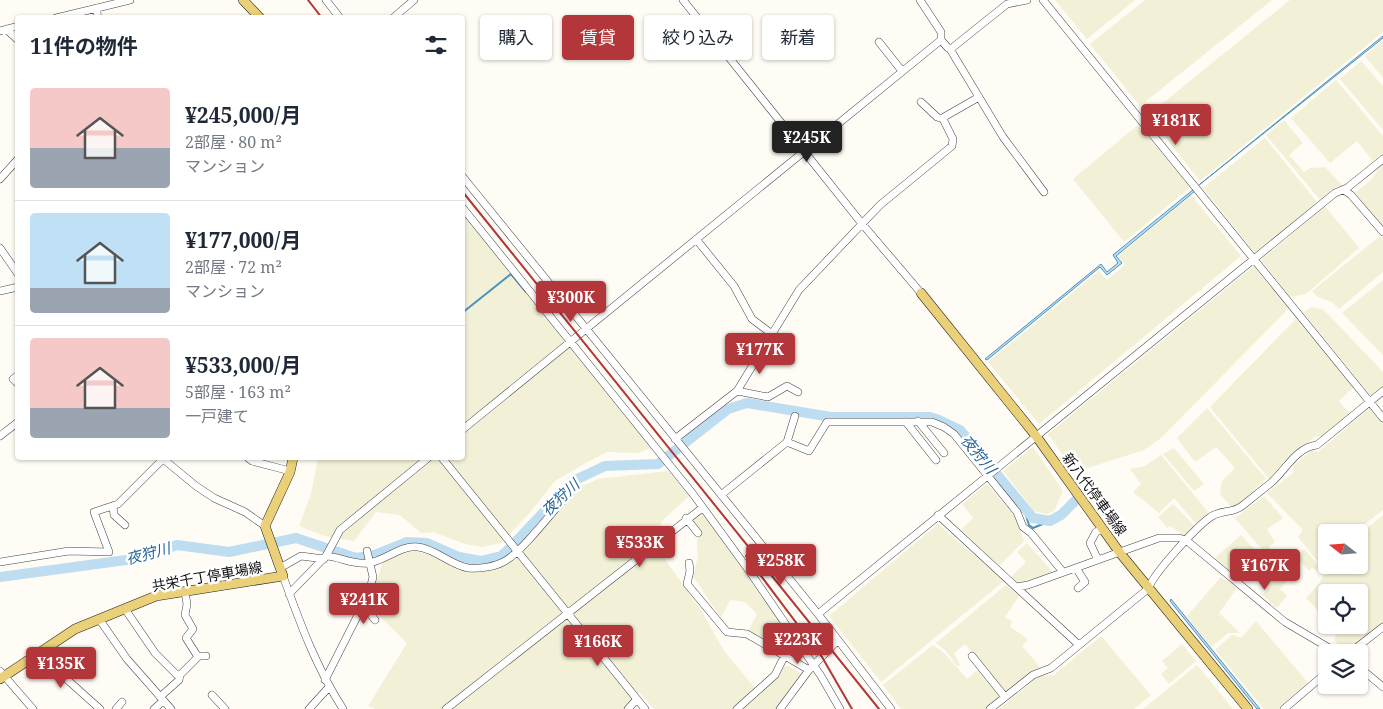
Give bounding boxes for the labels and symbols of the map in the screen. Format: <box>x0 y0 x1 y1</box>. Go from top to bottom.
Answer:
pin: ¥181K <box>1141 104 1211 146</box>
pin: ¥245K <box>772 120 842 163</box>
pin: ¥300K <box>536 280 606 323</box>
pin: ¥177K <box>725 332 795 375</box>
water label: 夜狩川 <box>957 430 1002 479</box>
street label: 新八代停車場線 <box>1059 449 1131 539</box>
water label: 夜狩川 <box>537 473 585 520</box>
north arrow <box>1318 524 1368 574</box>
pin: ¥533K <box>605 526 675 568</box>
water label: 夜狩川 <box>124 537 174 568</box>
pin: ¥258K <box>746 544 816 586</box>
pin: ¥167K <box>1230 548 1300 591</box>
street label: 共栄千丁停車場線 <box>150 557 264 595</box>
pin: ¥241K <box>329 582 399 625</box>
pin: ¥223K <box>763 622 833 665</box>
pin: ¥166K <box>563 624 633 667</box>
pin: ¥135K <box>26 646 96 689</box>

